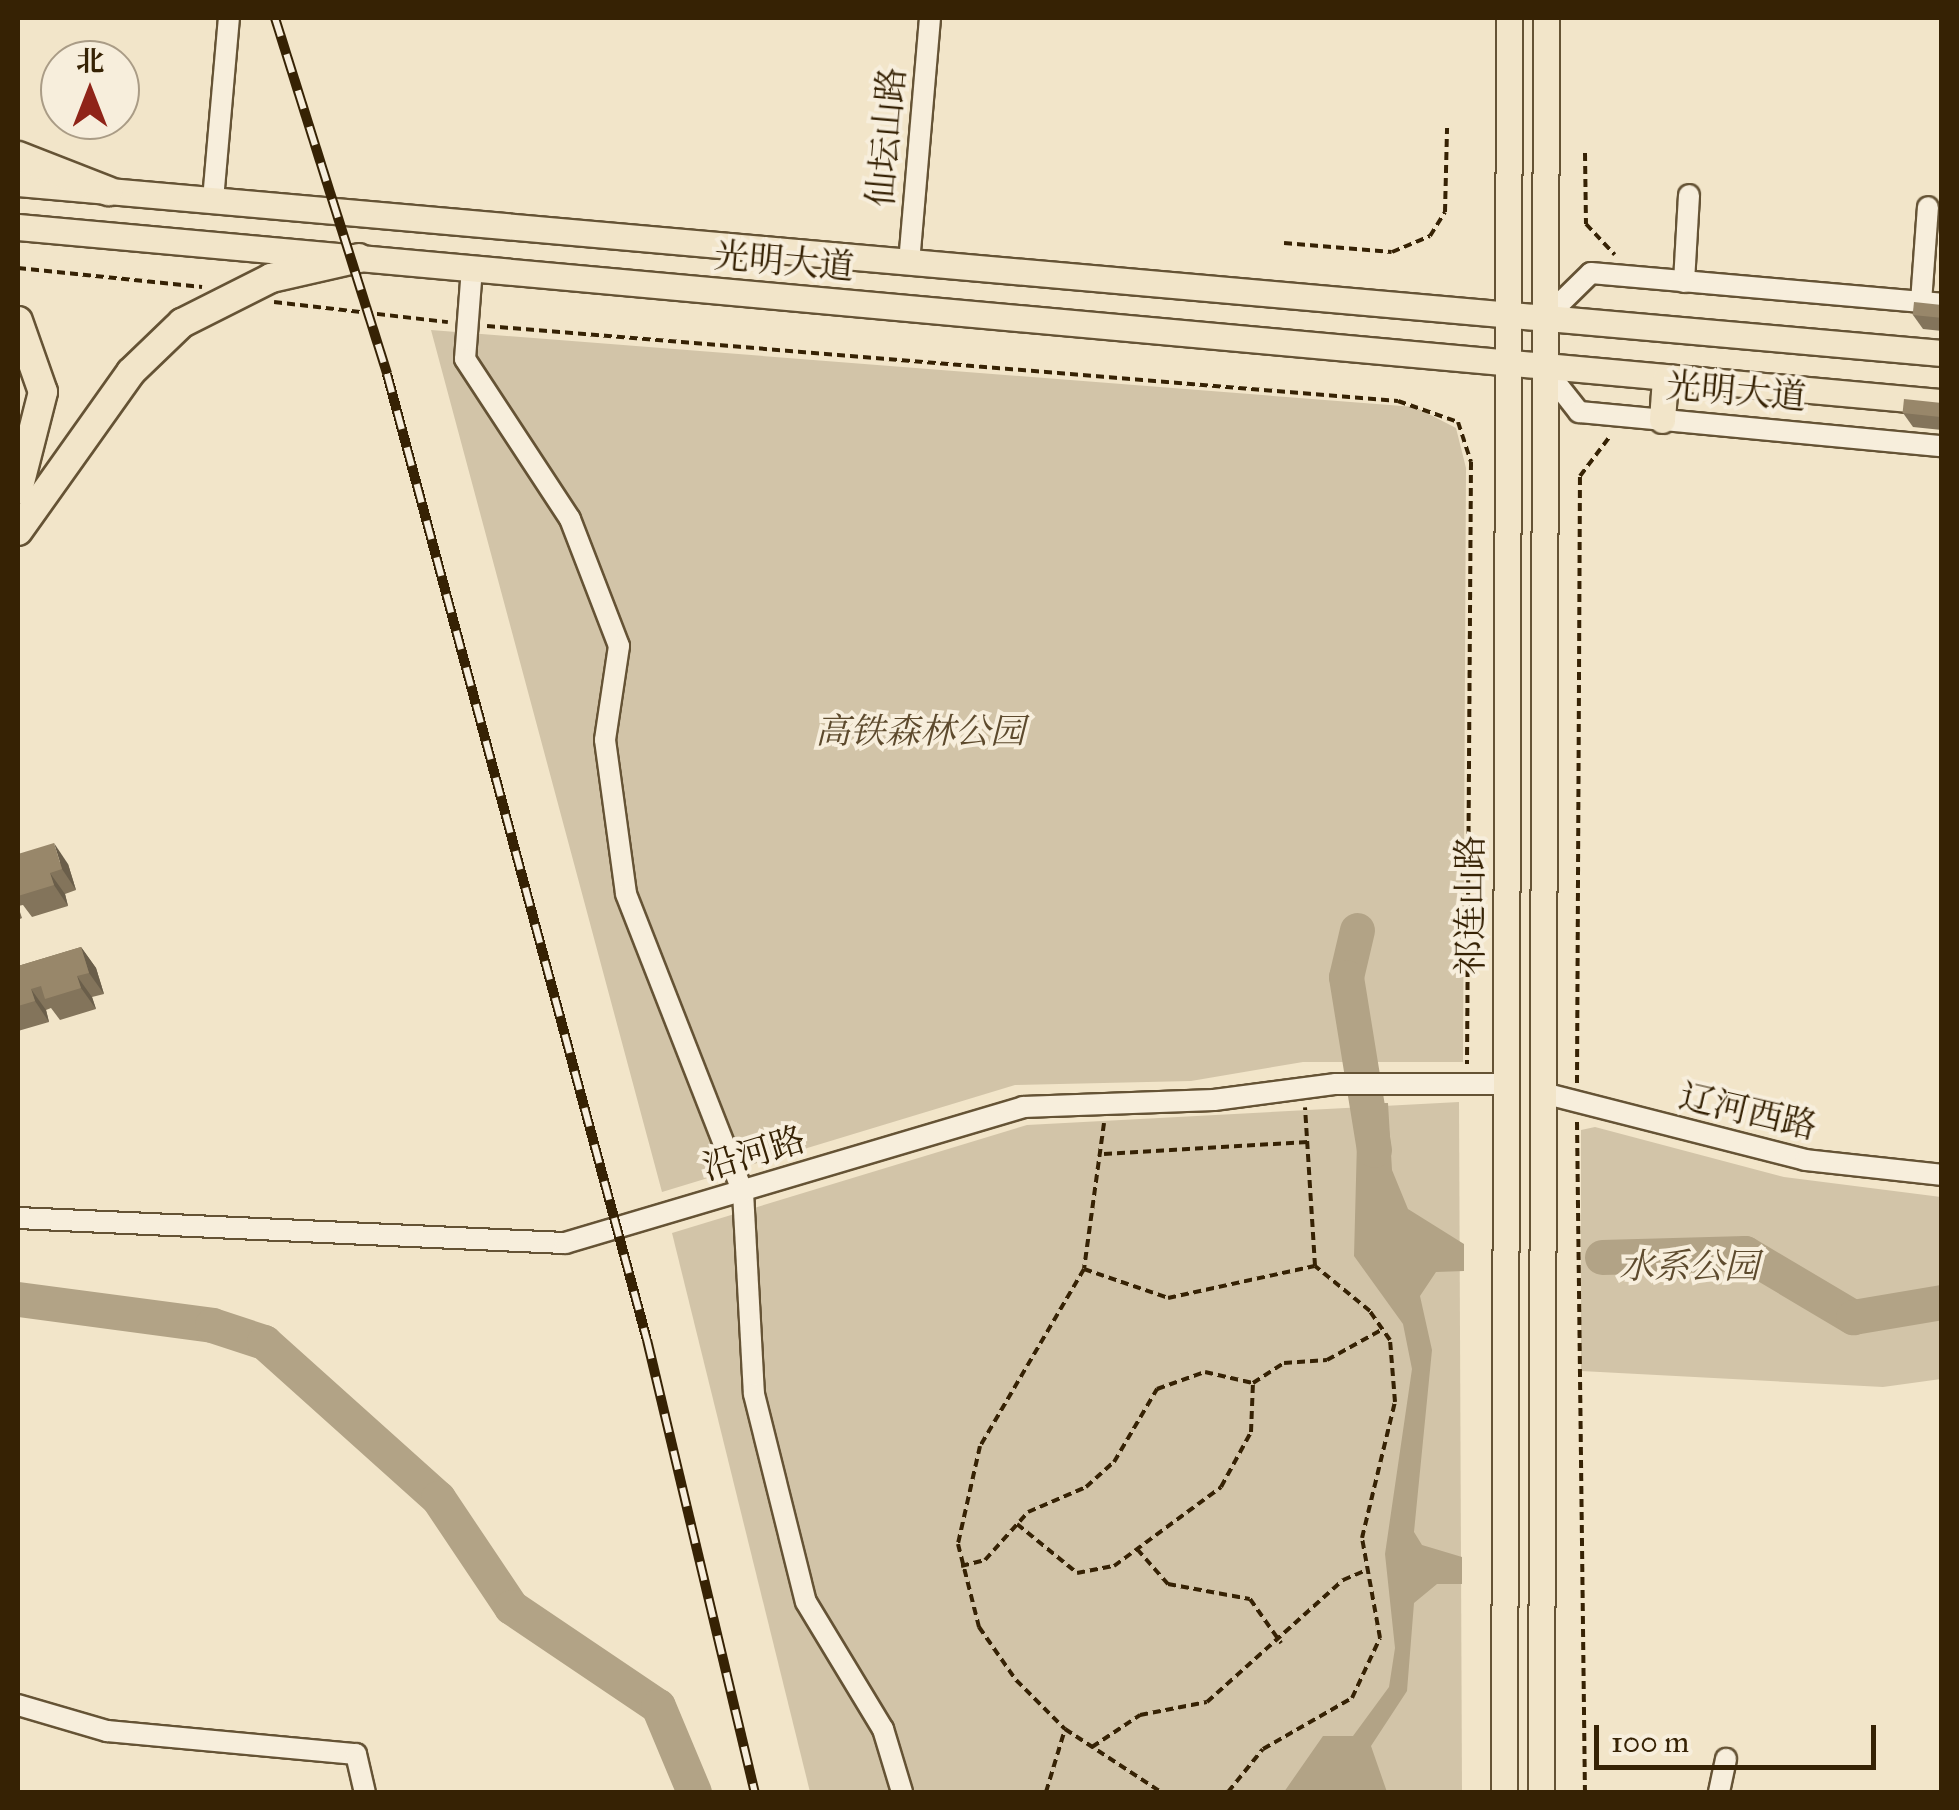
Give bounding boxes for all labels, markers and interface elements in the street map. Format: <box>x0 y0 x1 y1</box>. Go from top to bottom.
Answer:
north arrow <box>40 40 140 140</box>
text: 北 <box>76 44 104 79</box>
street label: 仙坛山路 <box>860 65 914 209</box>
street label: 光明大道 <box>712 235 856 289</box>
street label: 光明大道 <box>1664 365 1808 419</box>
park label: 高铁森林公园 <box>815 711 1025 753</box>
street label: 祁连山路 <box>1450 835 1492 975</box>
street label: 辽河西路 <box>1675 1076 1821 1148</box>
street label: 沿河路 <box>698 1119 810 1189</box>
park label: 水系公园 <box>1619 1246 1759 1288</box>
scale bar <box>1599 1705 1882 1767</box>
text: 100 m <box>1611 1724 1689 1760</box>

